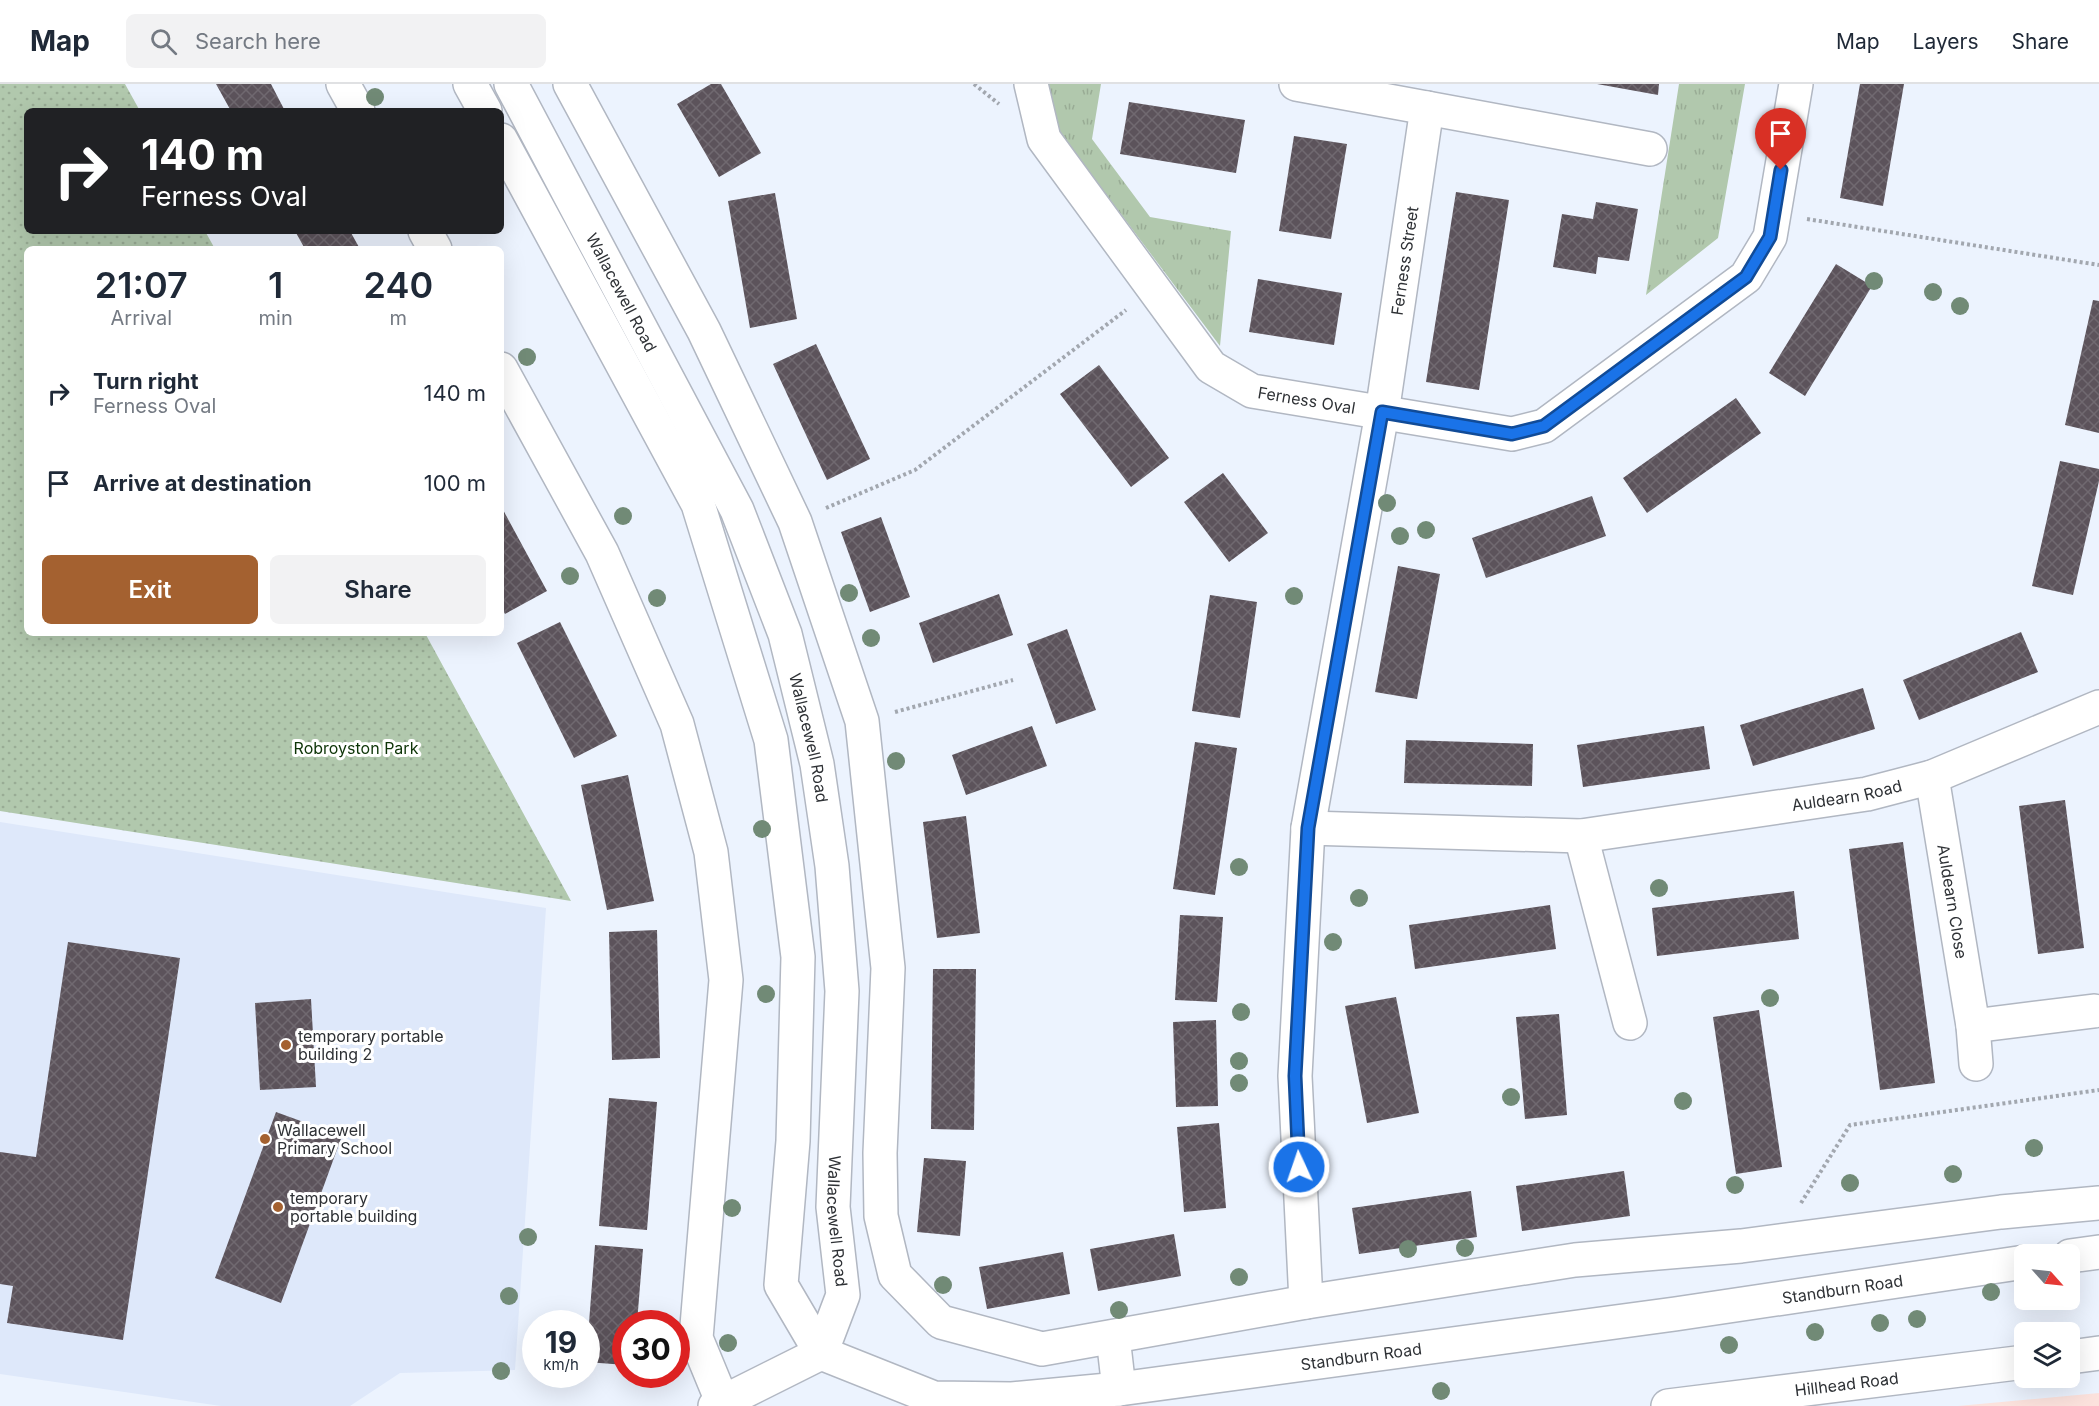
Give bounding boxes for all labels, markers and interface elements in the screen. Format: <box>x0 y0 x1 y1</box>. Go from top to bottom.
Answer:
search box <box>126 14 546 68</box>
text: Map <box>30 24 90 58</box>
icon: search <box>147 25 180 58</box>
text: Search here <box>195 28 321 54</box>
text: Map <box>1836 29 1880 54</box>
text: Layers <box>1913 29 1979 54</box>
text: Share <box>2012 29 2069 54</box>
pin <box>1755 108 1806 170</box>
icon: arrive <box>1764 117 1797 150</box>
text: 140 m <box>141 129 264 180</box>
icon: right <box>42 132 120 210</box>
text: Ferness Oval <box>141 180 307 213</box>
street label: Ferness Street <box>1387 205 1422 317</box>
street label: Wallacewell Road <box>582 230 661 355</box>
text: 21:07 <box>95 263 188 307</box>
text: 1 <box>268 263 283 307</box>
text: 240 <box>364 263 433 307</box>
text: Arrival <box>111 306 172 330</box>
text: min <box>259 306 293 330</box>
text: m <box>390 306 407 330</box>
text: Turn right <box>93 368 199 394</box>
icon: right <box>42 377 75 410</box>
text: 140 m <box>424 380 486 406</box>
street label: Ferness Oval <box>1256 382 1357 418</box>
text: Ferness Oval <box>93 394 216 418</box>
icon: arrive <box>42 467 75 500</box>
text: Arrive at destination <box>93 470 312 496</box>
text: 100 m <box>424 470 486 496</box>
button: Exit <box>42 555 258 624</box>
button: Share <box>270 555 486 624</box>
street label: Wallacewell Road <box>785 671 833 804</box>
park label: Robroyston Park <box>294 738 419 758</box>
street label: Auldearn Road <box>1790 775 1904 815</box>
street label: Auldearn Close <box>1933 843 1972 960</box>
place label: temporary portable building 2 <box>298 1026 444 1064</box>
marker: temporary portable building 2 <box>279 1038 293 1052</box>
place label: Wallacewell Primary School <box>277 1120 392 1158</box>
marker: Wallacewell Primary School <box>258 1132 272 1146</box>
position arrow <box>1267 1135 1331 1199</box>
street label: Wallacewell Road <box>823 1155 852 1288</box>
place label: temporary portable building <box>290 1188 417 1226</box>
marker: temporary portable building <box>271 1200 285 1214</box>
north arrow <box>2014 1244 2080 1310</box>
map controls <box>2014 1244 2080 1388</box>
street label: Standburn Road <box>1781 1270 1904 1308</box>
speed limit sign: 30 <box>612 1310 690 1388</box>
button: layers <box>2014 1322 2080 1388</box>
text: 19 <box>545 1324 577 1360</box>
street label: Standburn Road <box>1299 1338 1423 1374</box>
text: km/h <box>543 1355 579 1374</box>
street label: Hillhead Road <box>1794 1368 1900 1400</box>

